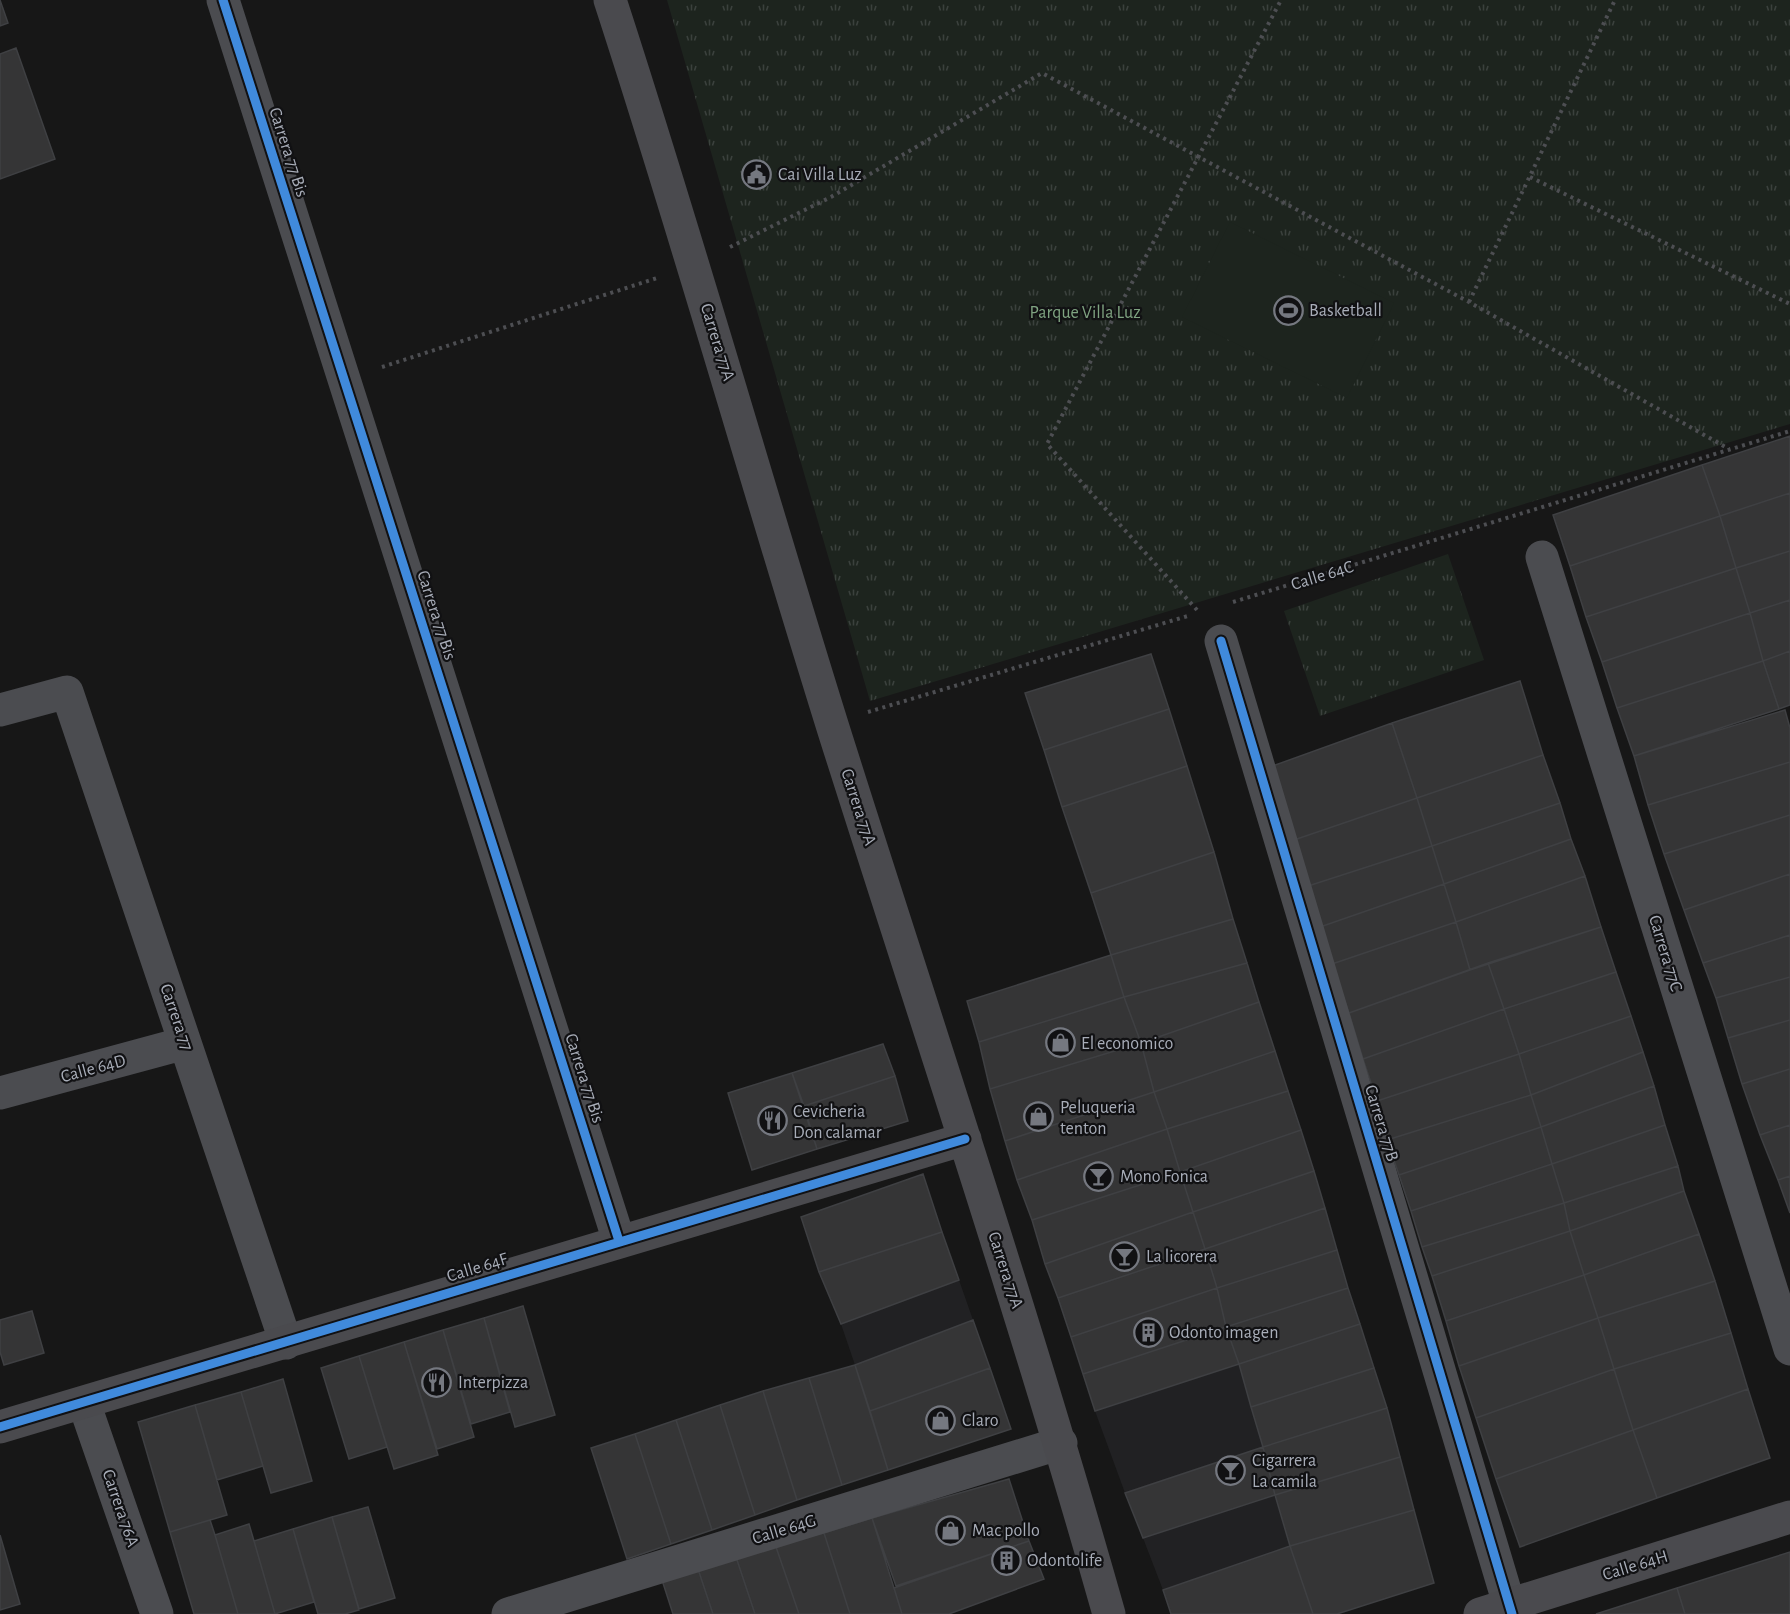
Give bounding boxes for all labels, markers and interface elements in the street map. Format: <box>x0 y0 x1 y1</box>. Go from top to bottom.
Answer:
street label: Carrera 77 Bis <box>265 105 311 199</box>
public building icon: Cai Villa Luz <box>741 158 773 190</box>
place label: Cai Villa Luz <box>778 166 862 184</box>
sports icon: Basketball <box>1272 294 1304 326</box>
street label: Carrera 77A <box>697 302 737 384</box>
place label: Basketball <box>1309 302 1382 320</box>
park label: Parque Villa Luz <box>1029 304 1141 322</box>
street label: Calle 64C <box>1289 558 1356 594</box>
street label: Carrera 77 Bis <box>413 568 459 662</box>
street label: Carrera 77A <box>837 767 879 849</box>
street label: Carrera 77C <box>1645 913 1685 994</box>
street label: Carrera 77 <box>156 982 196 1053</box>
shop icon: El economico <box>1044 1027 1076 1059</box>
street label: Carrera 77 Bis <box>561 1031 607 1125</box>
place label: El economico <box>1081 1035 1174 1053</box>
street label: Calle 64D <box>59 1052 128 1086</box>
street label: Carrera 77B <box>1361 1083 1401 1164</box>
place label: Peluqueria tenton <box>1060 1099 1136 1138</box>
shop icon: Peluqueria tenton <box>1023 1101 1055 1133</box>
place label: Cevicheria Don calamar <box>793 1103 882 1142</box>
restaurant icon: Cevicheria Don calamar <box>756 1105 788 1137</box>
bar icon: Mono Fonica <box>1083 1160 1115 1192</box>
place label: Mono Fonica <box>1120 1168 1208 1186</box>
street label: Carrera 77A <box>984 1230 1026 1312</box>
bar icon: La licorera <box>1109 1240 1141 1272</box>
place label: La licorera <box>1146 1248 1217 1266</box>
street label: Calle 64F <box>445 1250 510 1286</box>
building icon: Odonto imagen <box>1132 1316 1164 1348</box>
place label: Odonto imagen <box>1169 1324 1278 1342</box>
restaurant icon: Interpizza <box>421 1366 453 1398</box>
place label: Interpizza <box>458 1374 528 1392</box>
shop icon: Claro <box>925 1404 957 1436</box>
place label: Claro <box>962 1412 999 1430</box>
place label: Cigarrera La camila <box>1252 1452 1317 1491</box>
bar icon: Cigarrera La camila <box>1215 1454 1247 1486</box>
street label: Carrera 76A <box>98 1467 142 1550</box>
street label: Calle 64G <box>750 1512 818 1548</box>
shop icon: Mac pollo <box>935 1514 967 1546</box>
place label: Mac pollo <box>972 1522 1040 1540</box>
building icon: Odontolife <box>990 1544 1022 1576</box>
street label: Calle 64H <box>1600 1548 1670 1584</box>
place label: Odontolife <box>1027 1552 1102 1570</box>

